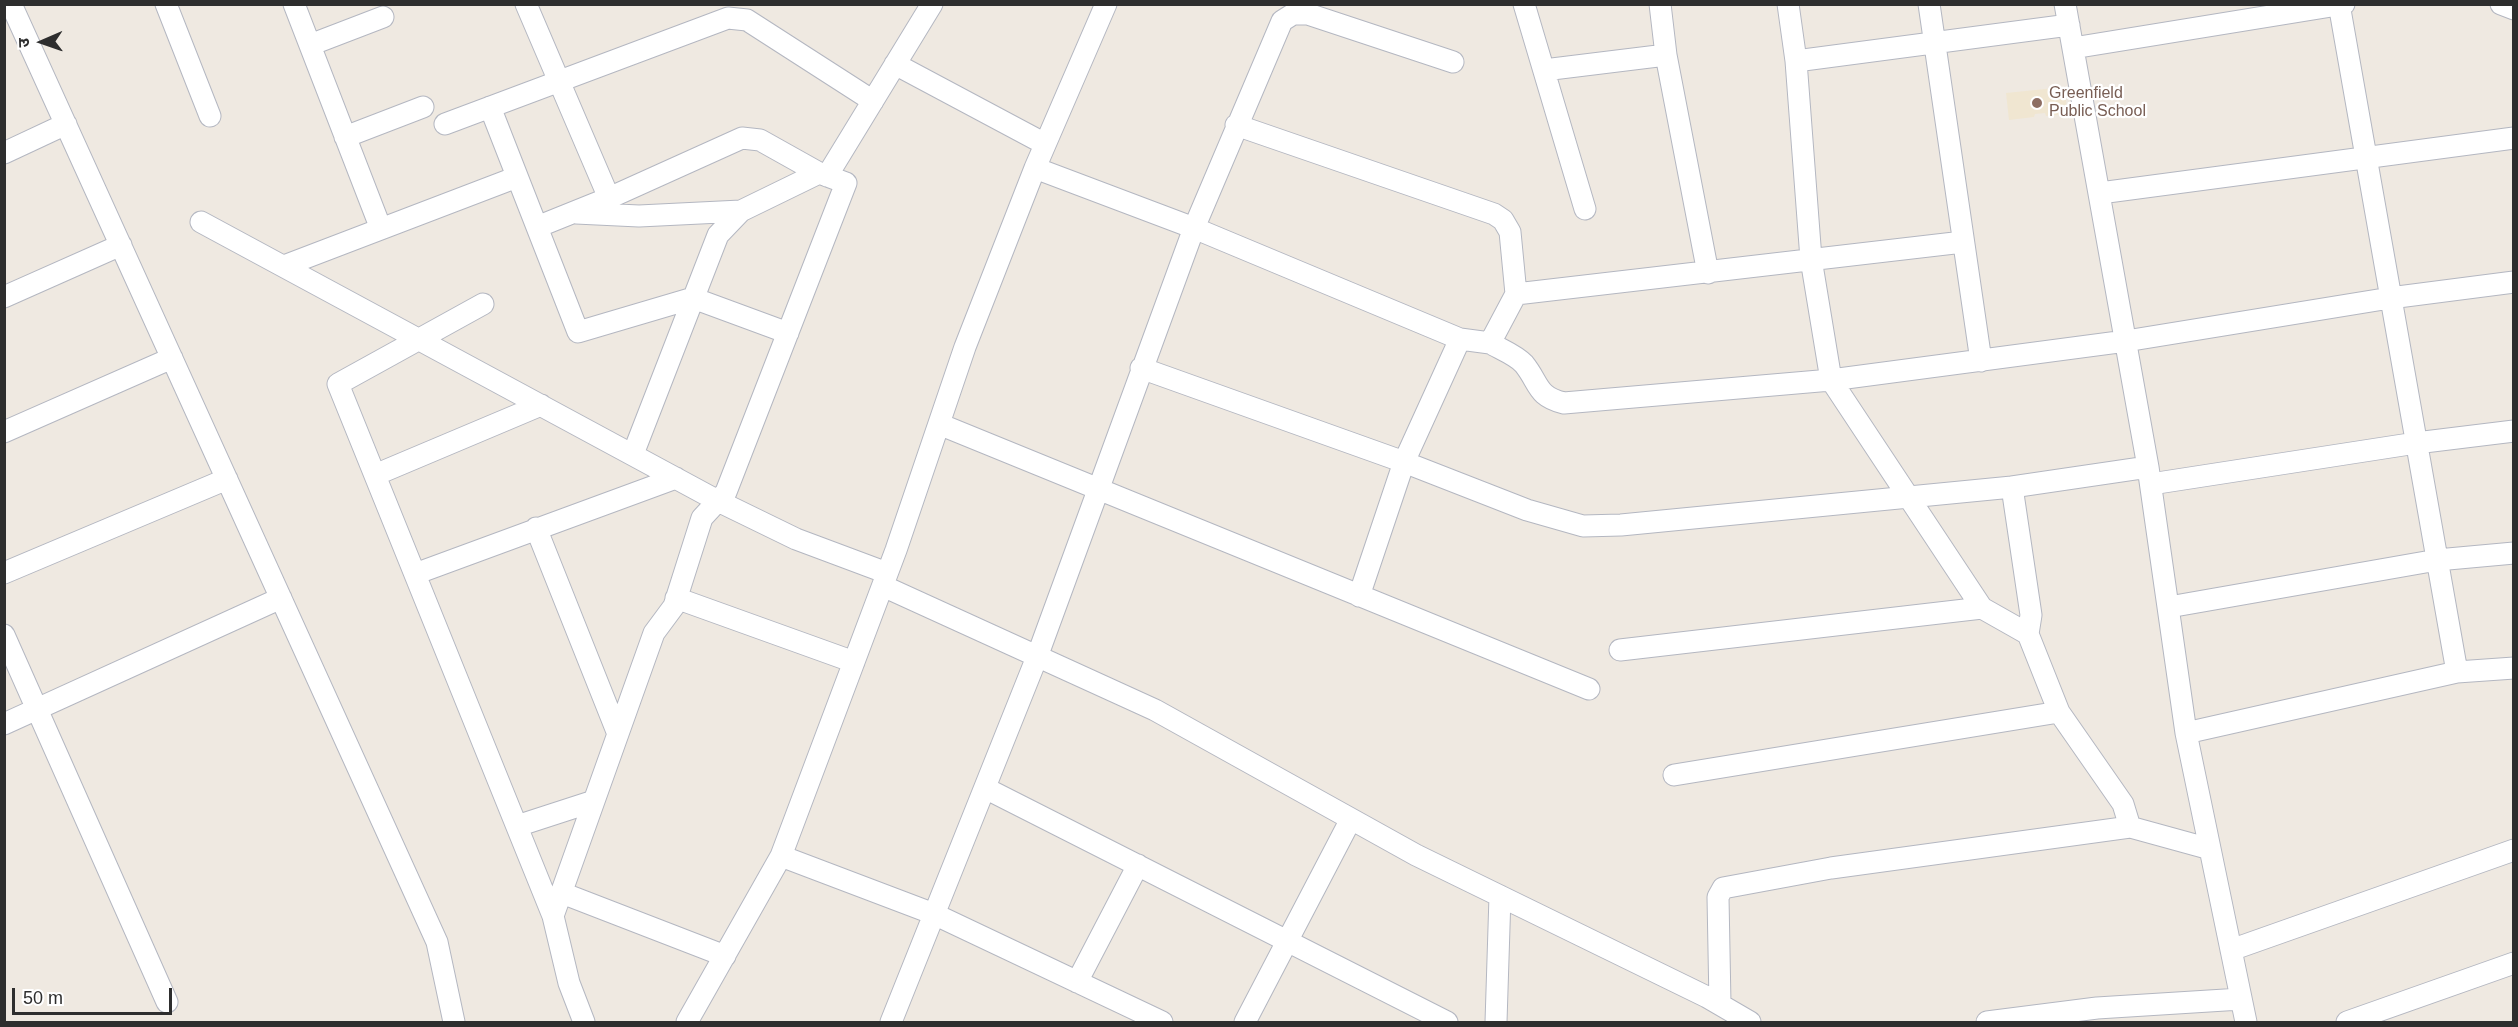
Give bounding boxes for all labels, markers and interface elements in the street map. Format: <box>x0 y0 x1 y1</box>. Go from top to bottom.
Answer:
north arrow <box>12 12 72 72</box>
text: उ <box>15 38 32 48</box>
place label: Greenfield Public School <box>2049 84 2146 122</box>
marker: Greenfield Public School <box>2030 96 2044 110</box>
scale bar <box>15 976 176 1014</box>
text: 50 m <box>23 988 63 1008</box>

